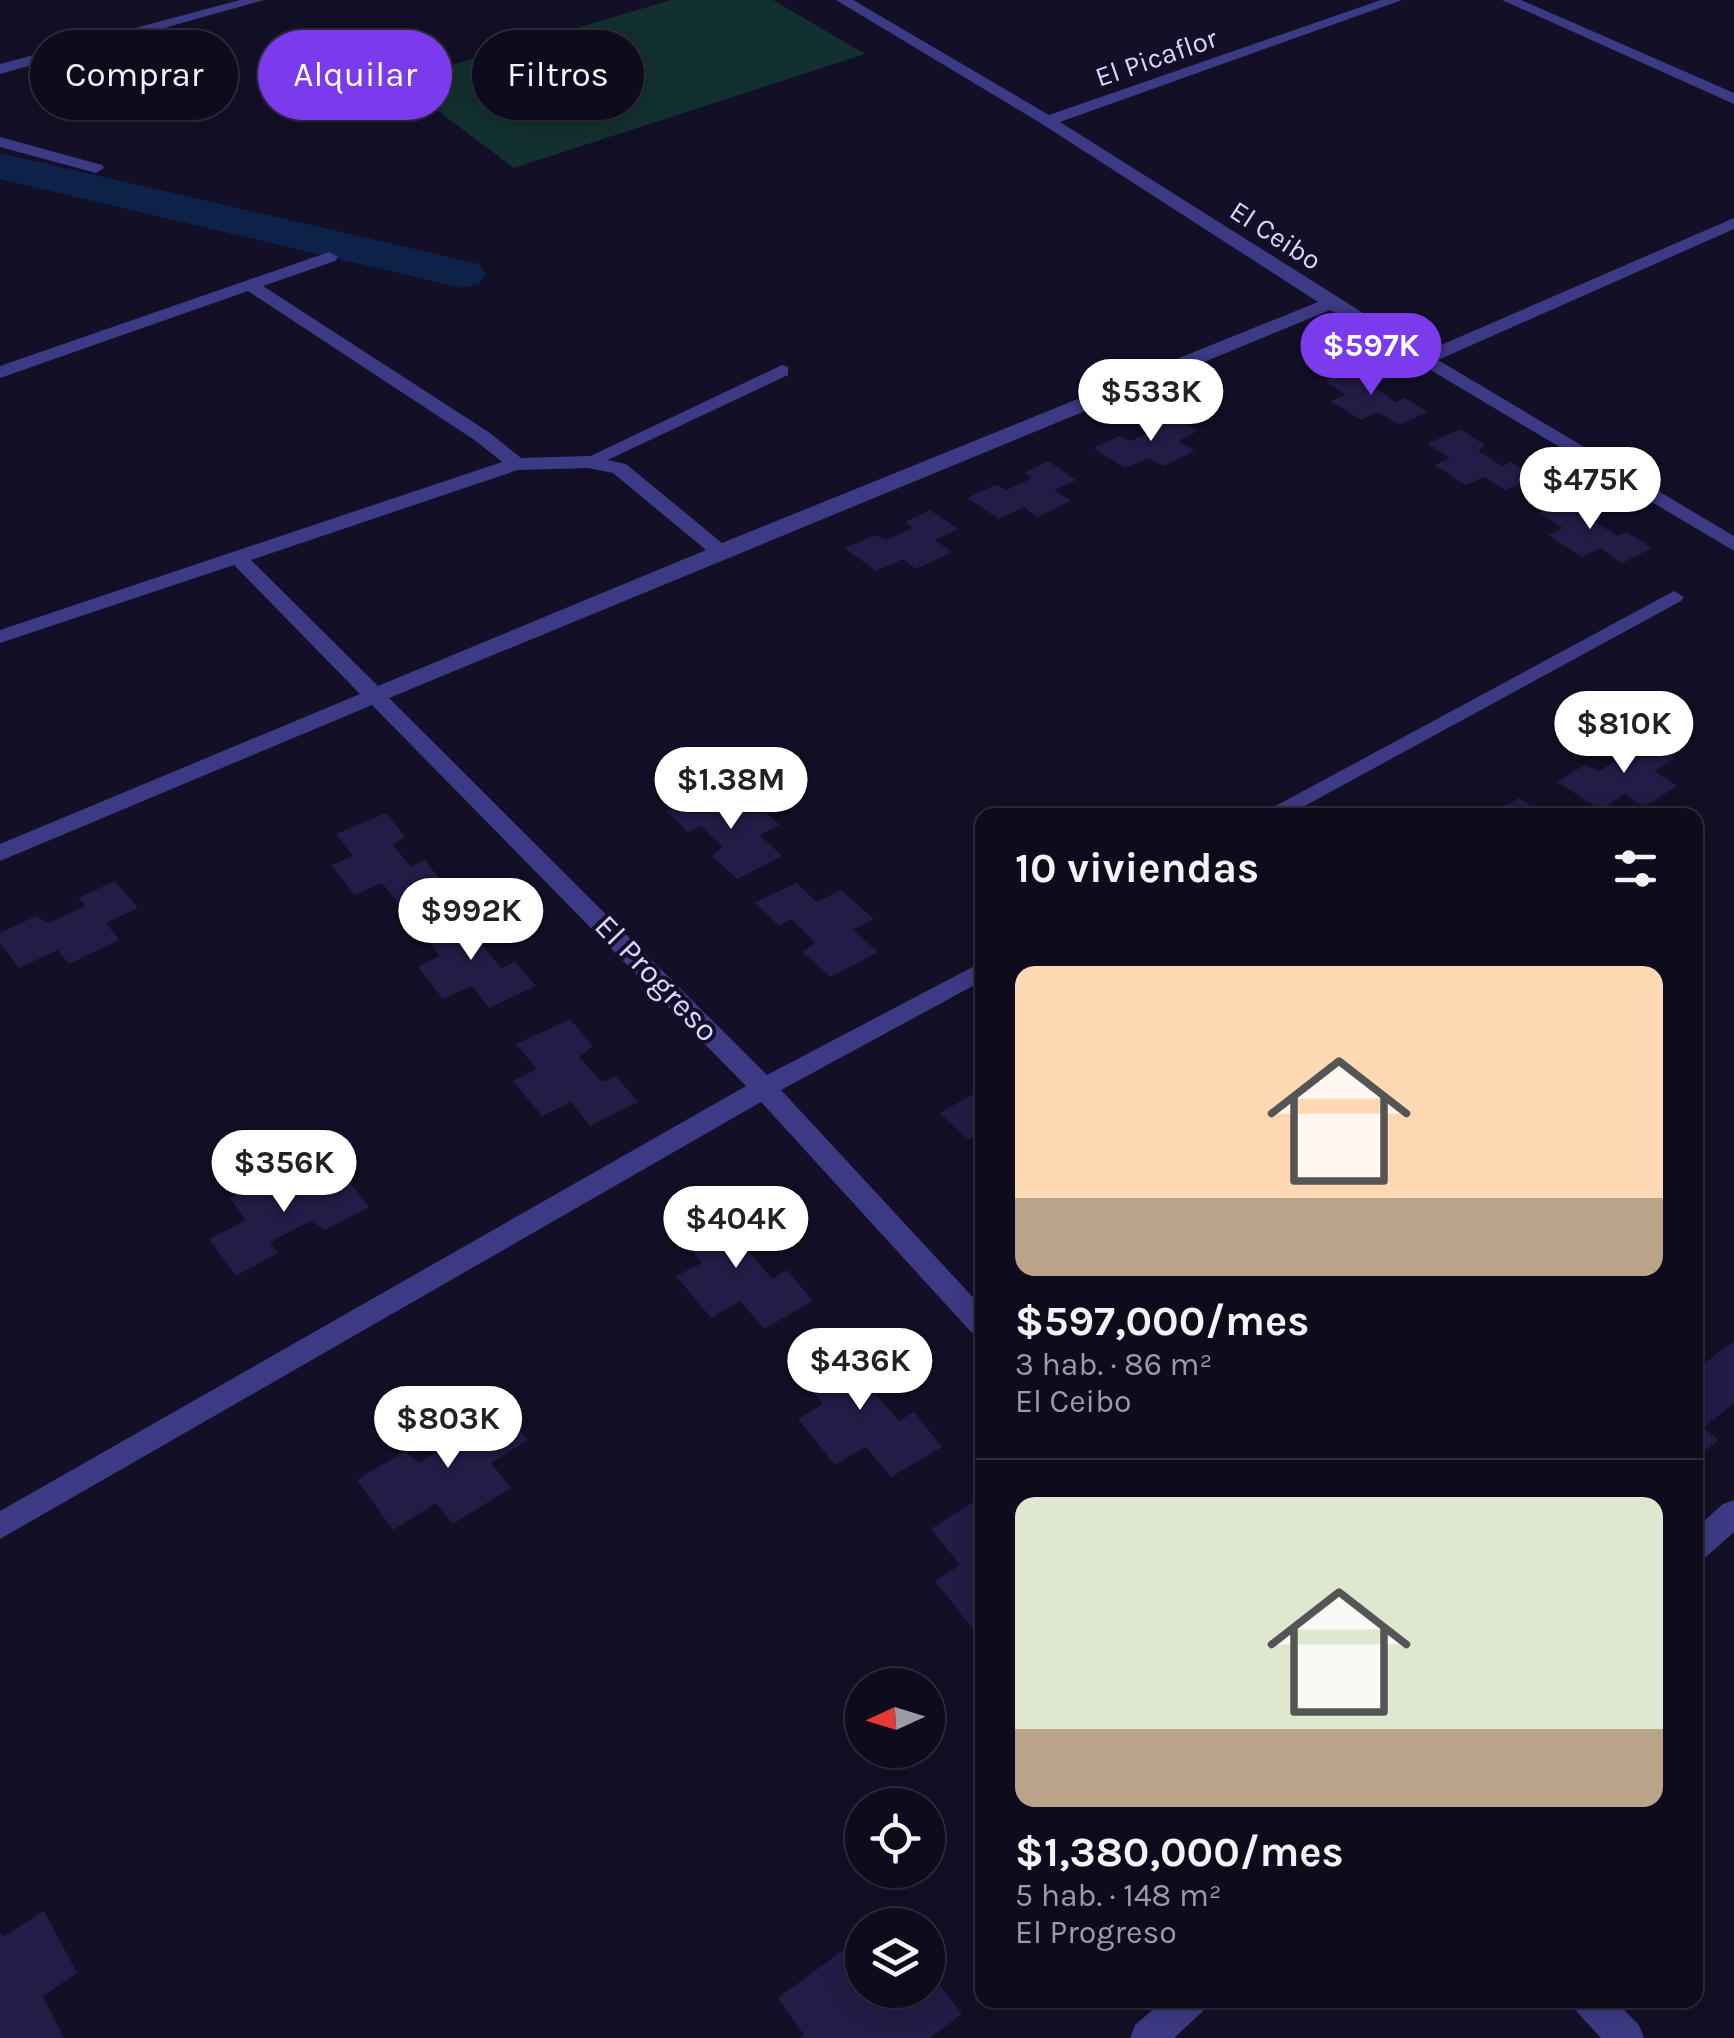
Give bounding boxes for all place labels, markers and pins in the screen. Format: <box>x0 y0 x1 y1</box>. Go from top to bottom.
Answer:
pin: $597K <box>1301 313 1441 398</box>
pin: $533K <box>1081 359 1221 444</box>
pin: $475K <box>1520 447 1660 532</box>
pin: $810K <box>1554 691 1694 776</box>
pin: $1.38M <box>650 747 812 832</box>
pin: $992K <box>401 878 541 963</box>
pin: $356K <box>214 1130 354 1215</box>
pin: $404K <box>666 1186 806 1271</box>
pin: $436K <box>790 1328 930 1413</box>
pin: $803K <box>378 1386 518 1471</box>

